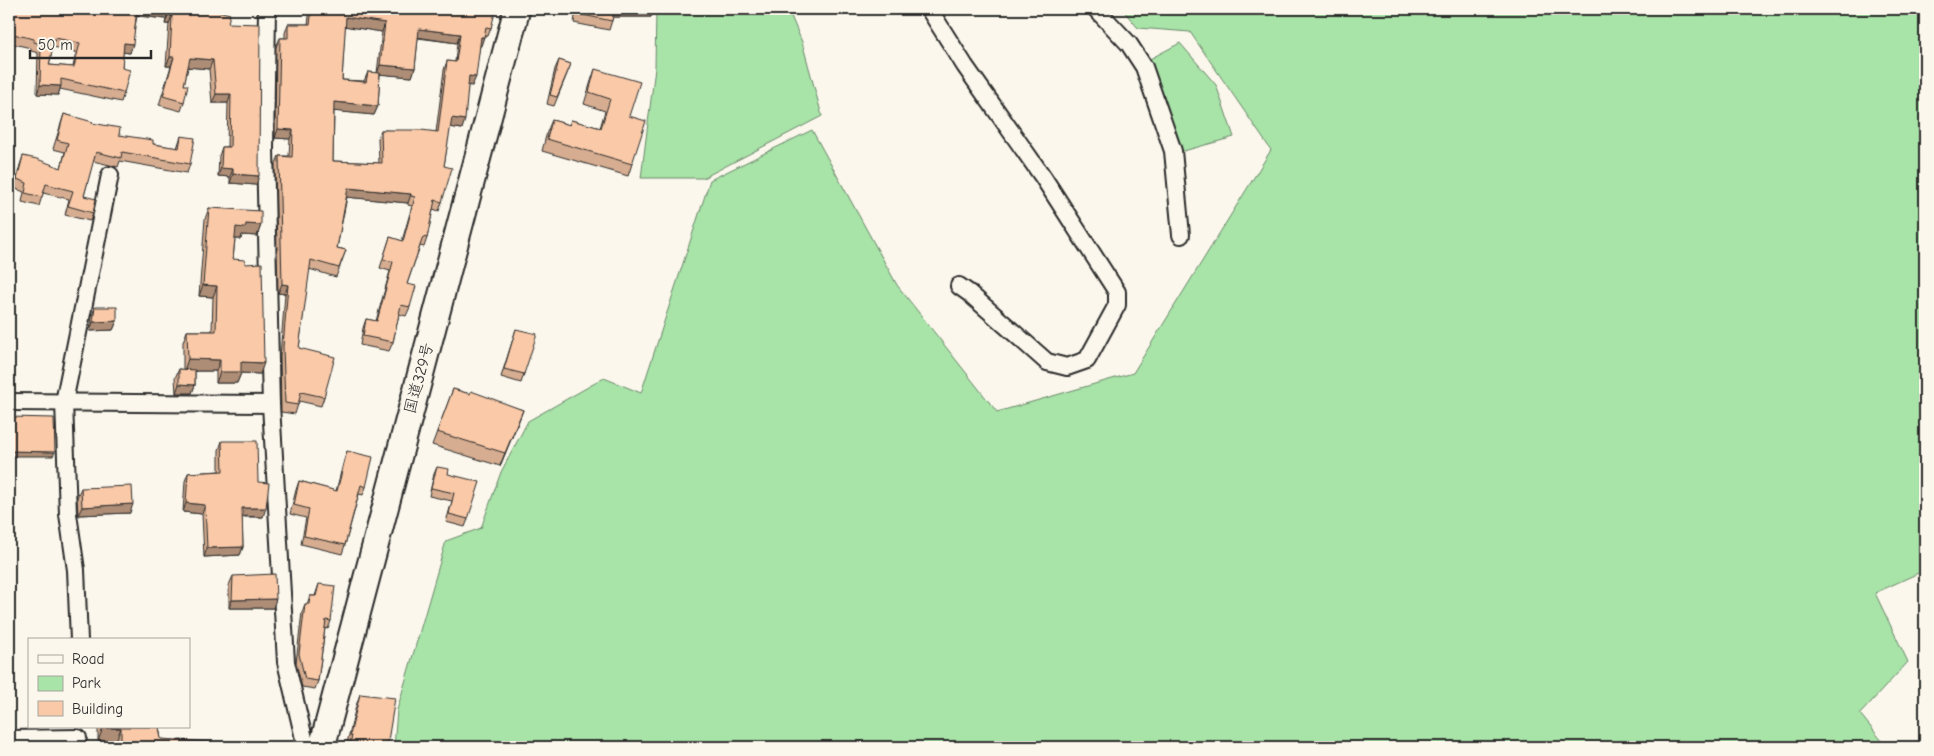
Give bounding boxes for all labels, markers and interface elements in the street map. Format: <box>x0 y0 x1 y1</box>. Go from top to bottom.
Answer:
scale bar <box>30 28 151 60</box>
text: 50 m <box>38 36 73 54</box>
street label: 国道329号 <box>401 341 437 416</box>
legend <box>28 638 190 728</box>
text: Road <box>72 650 104 668</box>
text: Park <box>72 674 101 692</box>
text: Building <box>72 700 123 718</box>

